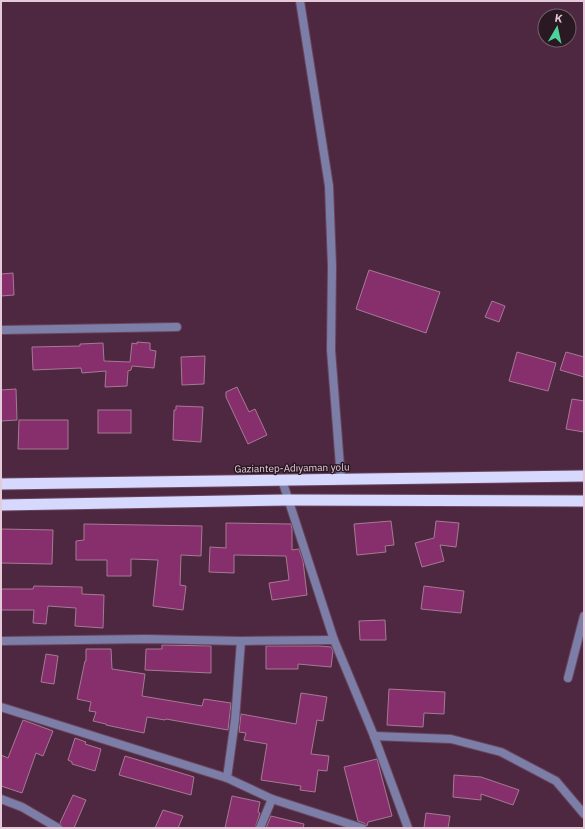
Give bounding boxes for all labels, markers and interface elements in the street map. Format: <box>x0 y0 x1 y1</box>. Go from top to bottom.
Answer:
north arrow <box>537 8 577 48</box>
text: K <box>554 11 564 26</box>
street label: Gaziantep-Adıyaman yolu <box>234 460 350 476</box>

